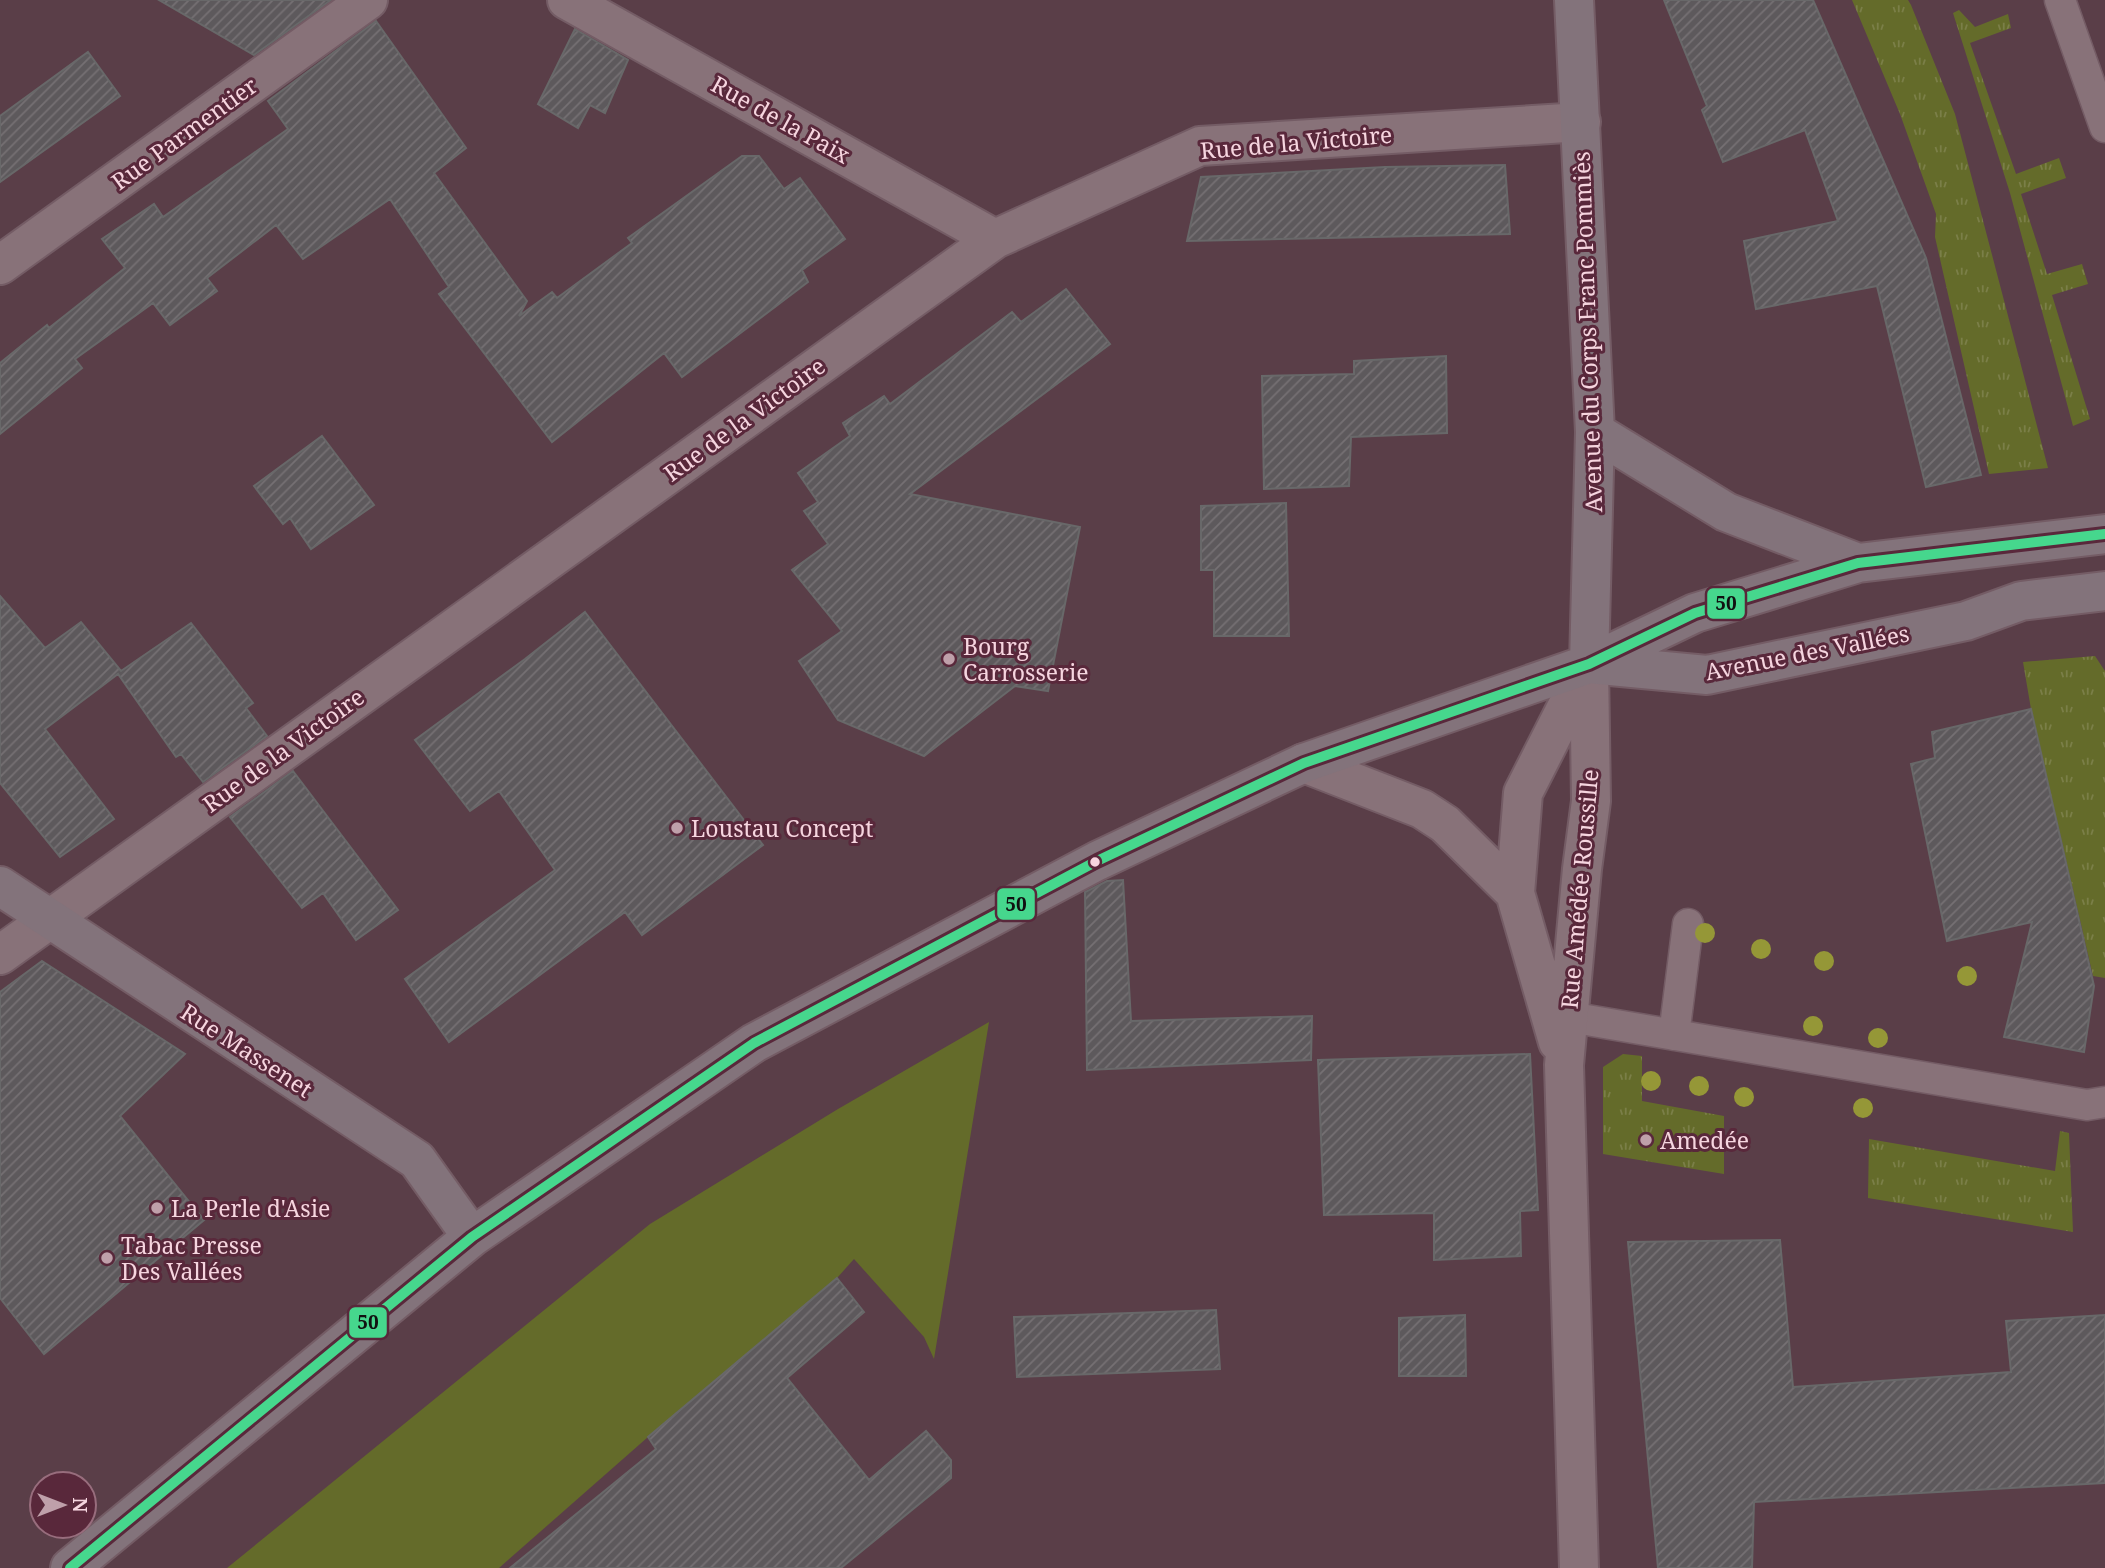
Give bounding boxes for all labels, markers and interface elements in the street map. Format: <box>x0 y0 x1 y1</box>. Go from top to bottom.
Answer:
street label: Rue de la Paix <box>706 68 857 171</box>
street label: Rue Parmentier <box>105 69 264 197</box>
street label: Rue de la Victoire <box>1199 118 1393 166</box>
street label: Avenue du Corps Franc Pommiès <box>1565 151 1609 513</box>
street label: Rue de la Victoire <box>657 349 831 489</box>
line badge: 50 <box>1706 587 1746 620</box>
text: 50 <box>1715 590 1737 616</box>
street label: Avenue des Vallées <box>1702 617 1912 687</box>
place label: Bourg Carrosserie <box>963 630 1089 688</box>
marker: Bourg Carrosserie <box>941 651 957 667</box>
street label: Rue de la Victoire <box>196 680 370 820</box>
street label: Rue Amédée Roussille <box>1553 768 1605 1010</box>
place label: Loustau Concept <box>691 812 873 844</box>
marker: Loustau Concept <box>669 820 685 836</box>
unlabelled marker <box>1088 855 1102 869</box>
line badge: 50 <box>996 887 1036 921</box>
text: 50 <box>1005 891 1027 917</box>
street label: Rue Massenet <box>175 996 319 1104</box>
place label: Amedée <box>1660 1124 1749 1156</box>
marker: Amedée <box>1638 1132 1654 1148</box>
place label: La Perle d'Asie <box>171 1192 330 1224</box>
marker: La Perle d'Asie <box>149 1200 165 1216</box>
place label: Tabac Presse Des Vallées <box>121 1229 262 1287</box>
marker: Tabac Presse Des Vallées <box>99 1250 115 1266</box>
line badge: 50 <box>348 1306 388 1339</box>
text: 50 <box>357 1309 379 1335</box>
north arrow <box>28 1470 98 1540</box>
text: N <box>67 1498 93 1513</box>

